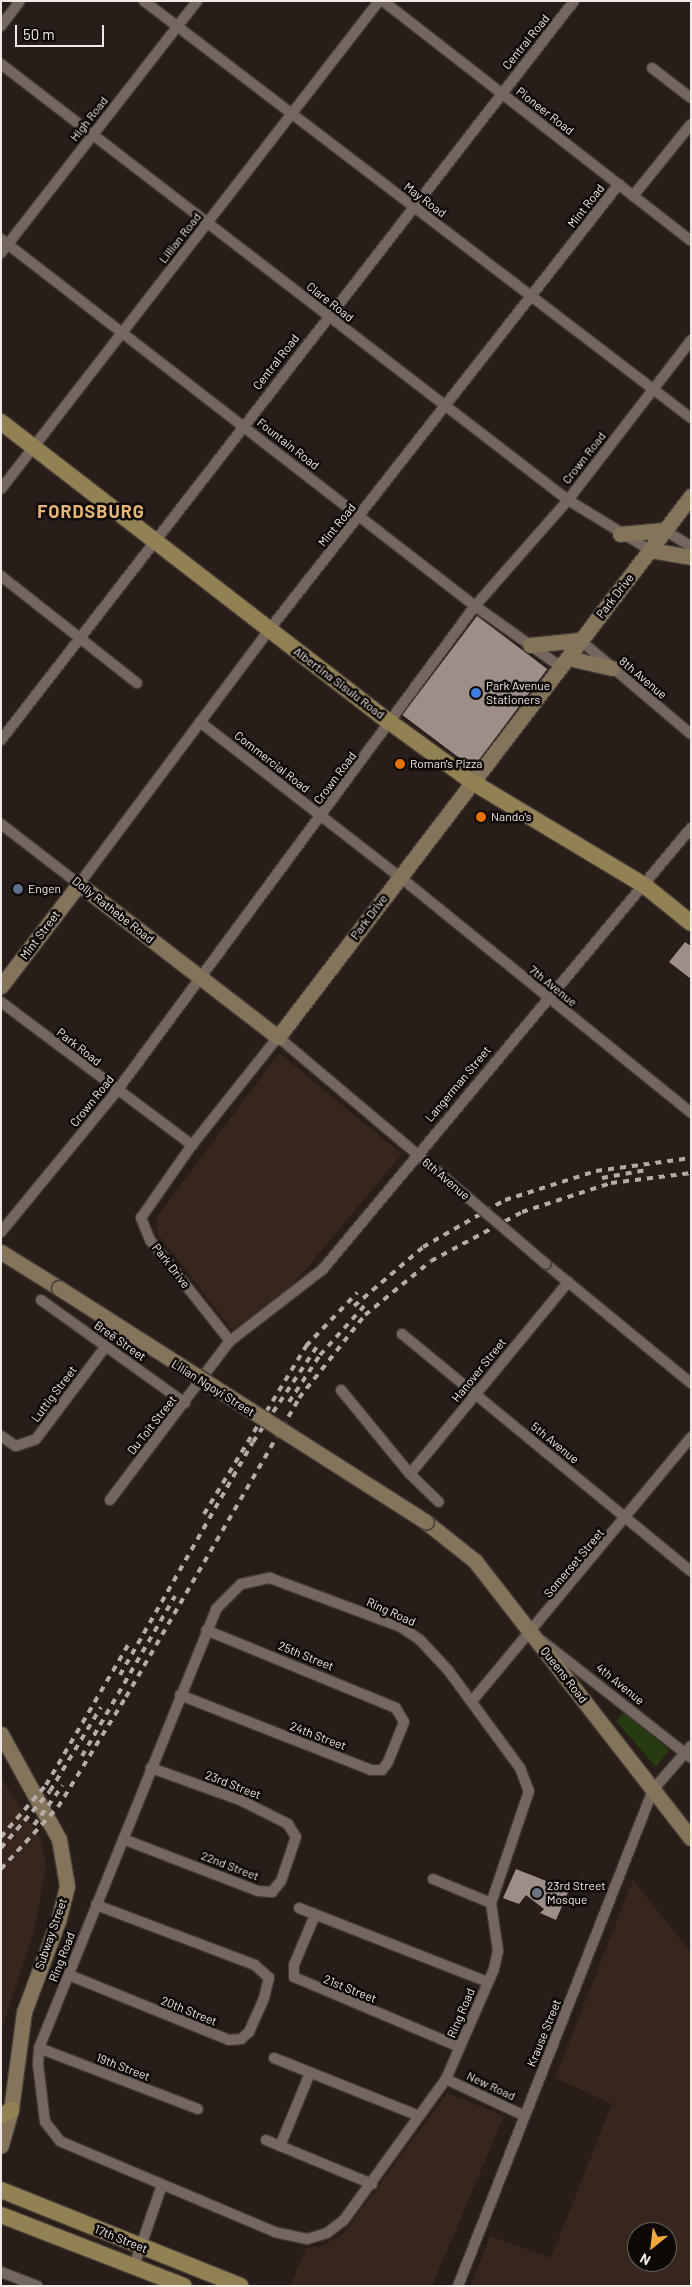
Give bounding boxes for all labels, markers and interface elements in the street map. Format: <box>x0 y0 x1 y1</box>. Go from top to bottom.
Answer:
street label: Central Road <box>499 12 553 72</box>
scale bar <box>18 15 106 47</box>
text: 50 m <box>23 25 55 43</box>
street label: Pioneer Road <box>513 84 577 138</box>
street label: High Road <box>67 94 111 144</box>
street label: May Road <box>401 179 449 221</box>
street label: Mint Road <box>565 181 607 231</box>
street label: Lillian Road <box>156 210 204 266</box>
street label: Clare Road <box>304 279 356 325</box>
street label: Central Road <box>250 331 302 393</box>
street label: Fountain Road <box>254 415 322 473</box>
street label: Crown Road <box>559 429 609 487</box>
district label: FORDSBURG <box>36 500 146 522</box>
street label: Mint Road <box>315 500 359 550</box>
street label: Park Drive <box>593 571 637 621</box>
street label: Albertina Sisulu Road <box>291 644 387 722</box>
street label: 8th Avenue <box>616 654 670 702</box>
place label: Park Avenue Stationers <box>486 679 550 707</box>
marker: Park Avenue Stationers <box>470 687 482 699</box>
street label: Commercial Road <box>232 728 312 796</box>
street label: Crown Road <box>311 749 359 807</box>
place label: Roman's Pizza <box>410 757 482 771</box>
marker: Roman's Pizza <box>394 758 406 770</box>
place label: Nando's <box>491 810 532 824</box>
marker: Nando's <box>475 811 487 823</box>
street label: Dolly Rathebe Road <box>69 874 157 946</box>
place label: Engen <box>28 882 61 896</box>
marker: Engen <box>12 883 24 895</box>
street label: Park Drive <box>347 892 391 942</box>
street label: Mint Street <box>17 908 63 962</box>
street label: 7th Avenue <box>526 962 580 1010</box>
street label: Park Road <box>54 1025 104 1069</box>
street label: Langerman Street <box>422 1043 494 1125</box>
street label: Crown Road <box>67 1072 117 1130</box>
street label: 6th Avenue <box>419 1155 473 1203</box>
street label: Park Drive <box>149 1241 193 1291</box>
street label: Breë Street <box>91 1318 149 1364</box>
street label: Hanover Street <box>449 1335 509 1405</box>
street label: Lilian Ngoyi Street <box>169 1357 257 1419</box>
street label: Luttig Street <box>28 1363 80 1425</box>
street label: Du Toit Street <box>124 1393 180 1457</box>
street label: 5th Avenue <box>528 1419 582 1467</box>
street label: Somerset Street <box>541 1526 607 1600</box>
street label: Ring Road <box>364 1595 418 1629</box>
street label: 25th Street <box>276 1638 336 1674</box>
street label: Queens Road <box>538 1644 590 1706</box>
street label: 4th Avenue <box>593 1660 647 1708</box>
street label: 24th Street <box>288 1719 348 1753</box>
street label: 23rd Street <box>203 1768 263 1802</box>
street label: 22nd Street <box>199 1848 261 1884</box>
place label: 23rd Street Mosque <box>547 1879 606 1907</box>
marker: 23rd Street Mosque <box>531 1887 543 1899</box>
street label: Subway Street <box>32 1896 70 1972</box>
street label: Ring Road <box>46 1930 78 1984</box>
street label: 21st Street <box>321 1972 379 2006</box>
street label: Ring Road <box>444 1986 478 2040</box>
street label: 20th Street <box>159 1993 219 2029</box>
street label: Krause Street <box>524 1997 564 2069</box>
street label: 19th Street <box>94 2050 152 2084</box>
street label: New Road <box>464 2069 518 2103</box>
street label: 17th Street <box>92 2222 150 2256</box>
north arrow <box>627 2222 677 2272</box>
text: N <box>637 2250 653 2269</box>

